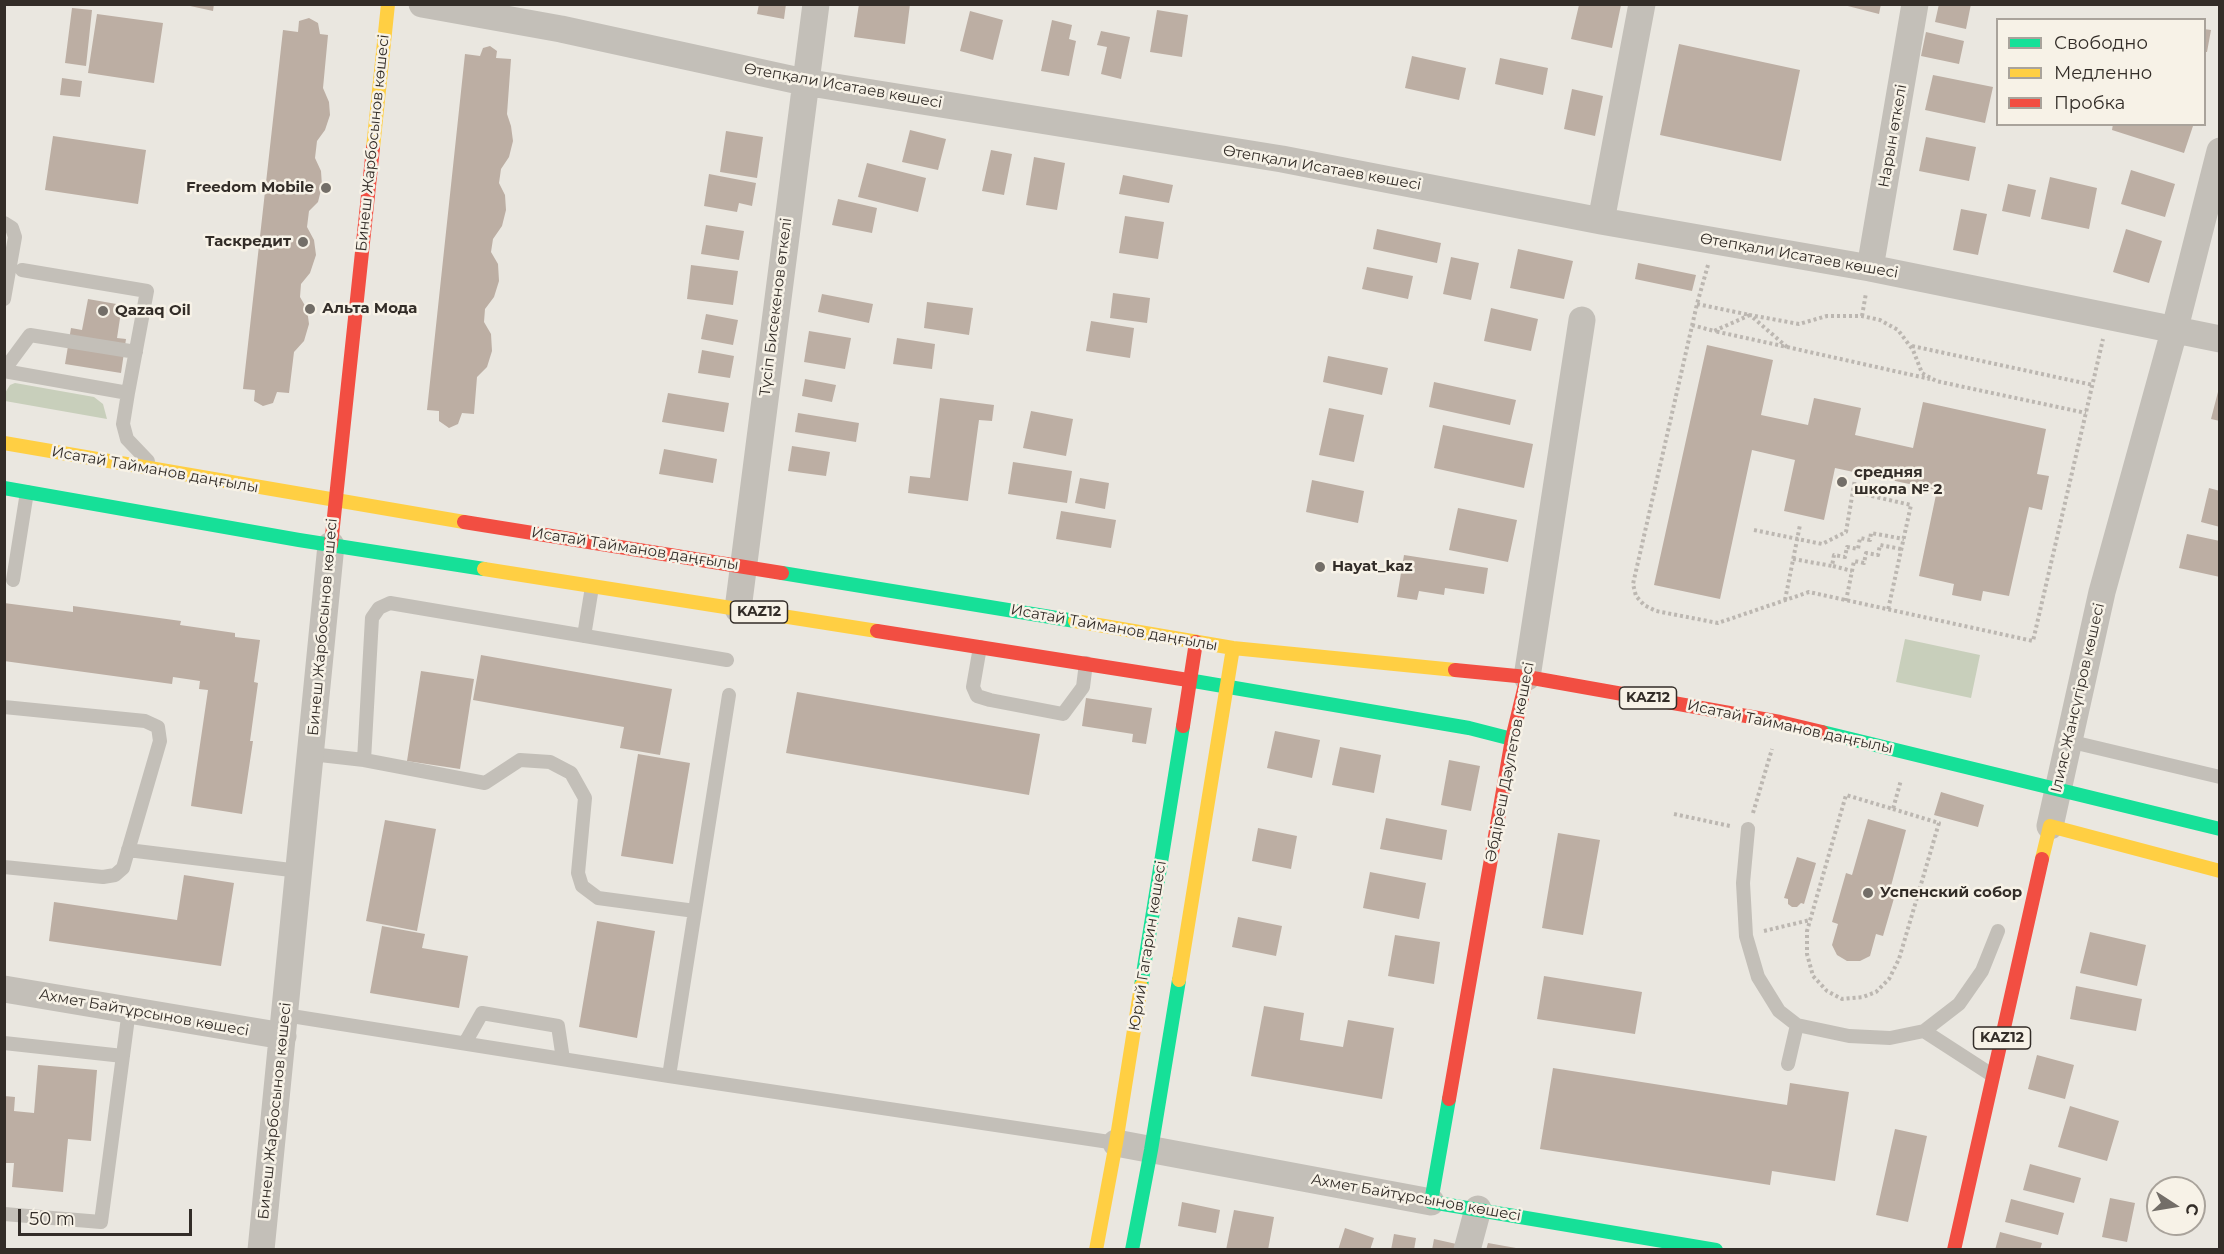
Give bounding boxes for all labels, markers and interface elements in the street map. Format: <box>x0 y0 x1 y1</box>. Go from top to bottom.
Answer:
legend <box>1996 18 2206 126</box>
text: Свободно <box>2054 32 2148 54</box>
street label: Бинеш Жарбосынов көшесі <box>353 33 393 253</box>
street label: Өтепқали Исатаев көшесі <box>742 60 944 112</box>
text: Медленно <box>2054 62 2152 84</box>
street label: Нарын өткелі <box>1875 83 1911 189</box>
text: Пробка <box>2054 92 2125 114</box>
street label: Өтепқали Исатаев көшесі <box>1221 142 1423 194</box>
place label: Freedom Mobile <box>186 179 314 197</box>
marker: Freedom Mobile <box>319 181 333 195</box>
street label: Түсіп Бисекенов өткелі <box>756 217 796 397</box>
street label: Өтепқали Исатаев көшесі <box>1698 230 1900 282</box>
place label: Таскредит <box>205 233 291 251</box>
marker: Таскредит <box>296 235 310 249</box>
place label: Альта Мода <box>322 300 417 318</box>
place label: Qazaq Oil <box>115 302 191 320</box>
marker: Альта Мода <box>303 302 317 316</box>
marker: Qazaq Oil <box>96 304 110 318</box>
street label: Исатай Тайманов даңғылы <box>50 443 260 497</box>
place label: cредняя школа № 2 <box>1854 464 1942 499</box>
marker: cредняя школа № 2 <box>1835 475 1849 489</box>
street label: Бинеш Жарбосынов көшесі <box>305 517 341 737</box>
street label: Исатай Тайманов даңғылы <box>530 524 740 574</box>
place label: Hayat_kaz <box>1332 558 1413 576</box>
marker: Hayat_kaz <box>1313 560 1327 574</box>
road number: KAZ12 <box>730 601 788 623</box>
street label: Исатай Тайманов даңғылы <box>1009 601 1219 655</box>
street label: Ілияс Жансүгіров көшесі <box>2047 601 2109 795</box>
street label: Әбдіреш Дәулетов көшесі <box>1482 660 1538 864</box>
road number: KAZ12 <box>1620 687 1676 709</box>
street label: Исатай Тайманов даңғылы <box>1685 696 1895 758</box>
street label: Юрий Гагарин көшесі <box>1126 859 1170 1033</box>
place label: Успенский собор <box>1880 884 2022 902</box>
marker: Успенский собор <box>1861 886 1875 900</box>
street label: Ахмет Байтұрсынов көшесі <box>38 986 250 1040</box>
street label: Бинеш Жарбосынов көшесі <box>255 1001 295 1221</box>
road number: KAZ12 <box>1974 1027 2030 1049</box>
street label: Ахмет Байтұрсынов көшесі <box>1310 1171 1522 1225</box>
north arrow <box>2146 1176 2206 1236</box>
scale bar <box>21 1197 195 1235</box>
text: С <box>2182 1202 2203 1217</box>
text: 50 m <box>29 1208 75 1230</box>

